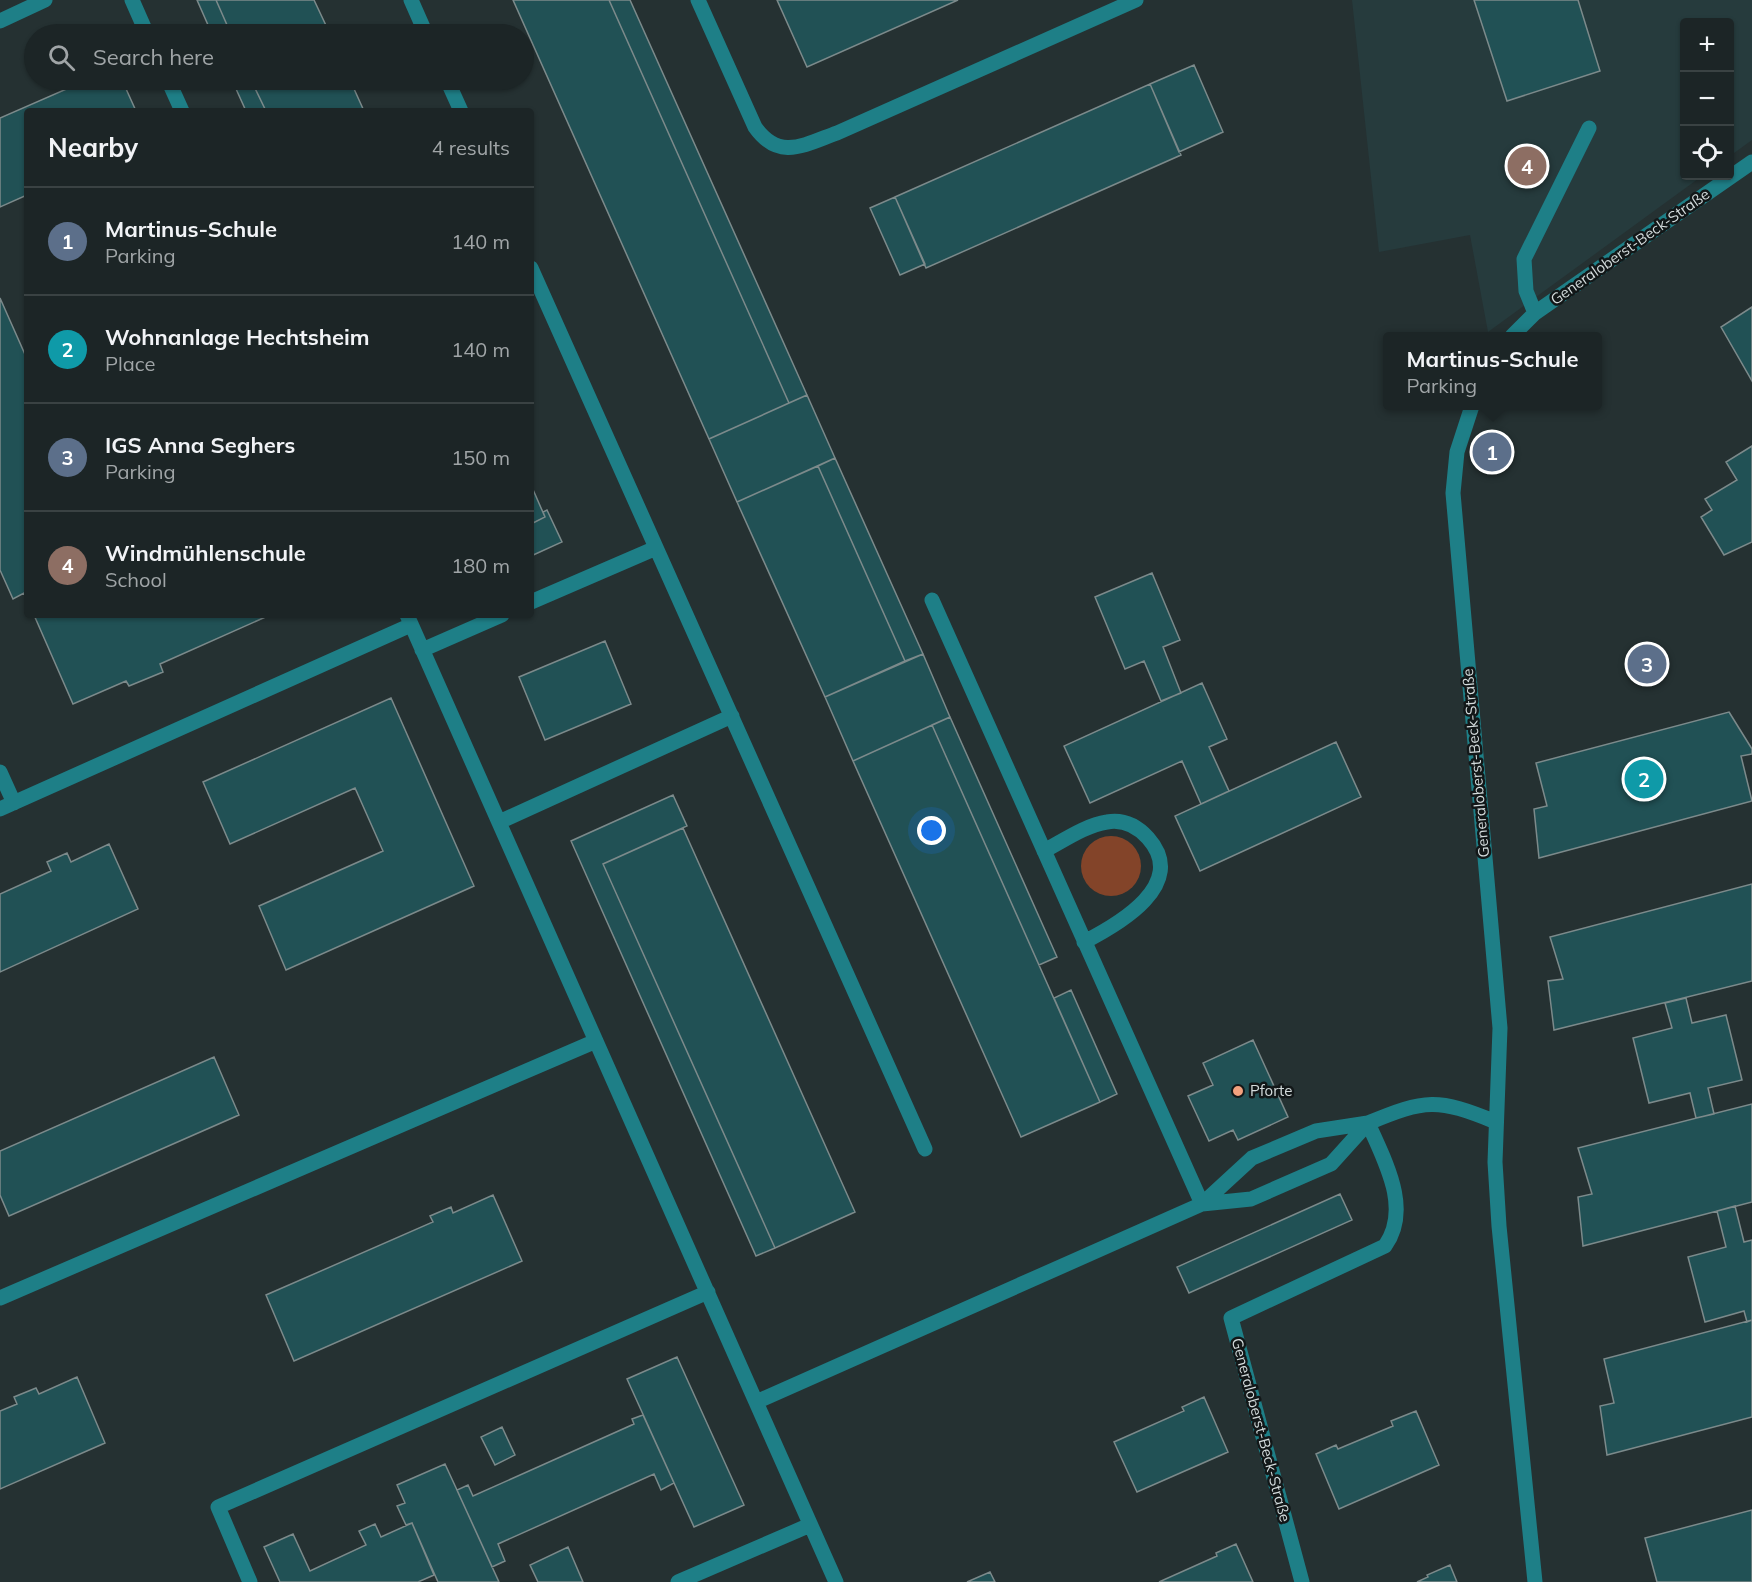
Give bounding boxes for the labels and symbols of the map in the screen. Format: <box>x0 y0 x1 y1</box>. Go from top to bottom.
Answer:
pin: 4 <box>1508 144 1546 188</box>
street label: Generaloberst-Beck-Straße <box>1547 184 1713 309</box>
pin: 1 <box>1472 430 1512 474</box>
pin: 3 <box>1628 642 1666 686</box>
street label: Generaloberst-Beck-Straße <box>1458 668 1493 858</box>
pin: 2 <box>1624 756 1664 802</box>
your location <box>917 816 946 845</box>
place label: Pforte <box>1250 1081 1292 1100</box>
marker: Pforte <box>1231 1084 1245 1098</box>
street label: Generaloberst-Beck-Straße <box>1228 1336 1295 1524</box>

